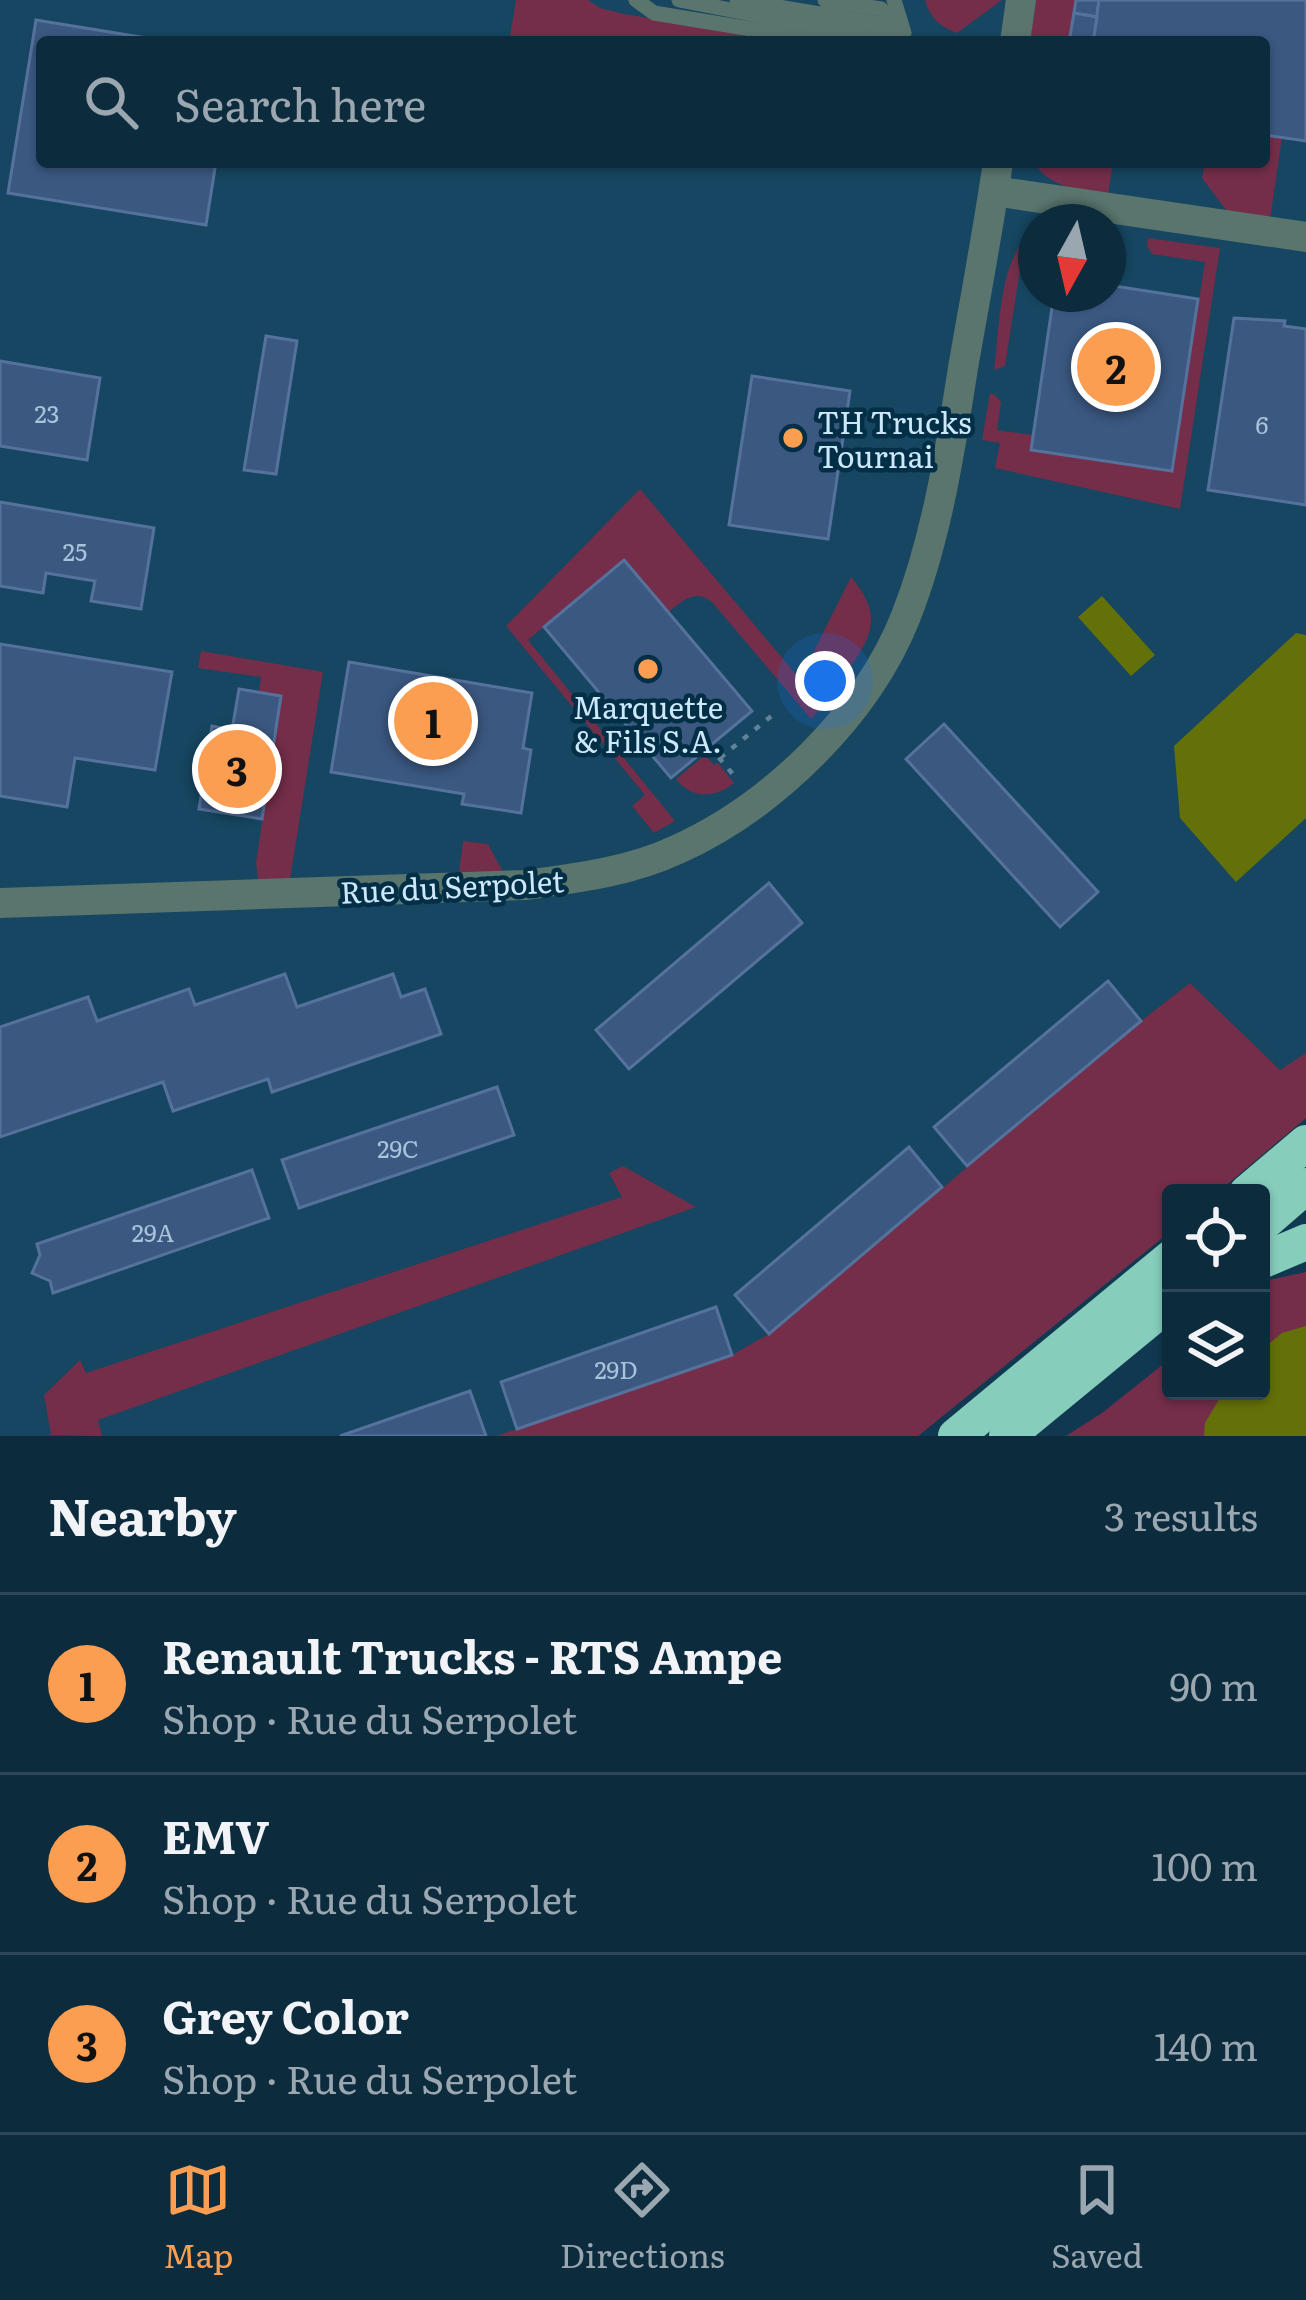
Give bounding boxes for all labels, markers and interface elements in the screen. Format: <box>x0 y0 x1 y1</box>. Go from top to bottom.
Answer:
search box <box>36 36 1270 168</box>
icon: search <box>78 69 144 135</box>
text: Search here <box>174 69 426 136</box>
north arrow <box>1018 204 1126 312</box>
pin: 2 <box>1077 322 1155 412</box>
house number: 23 <box>34 395 60 430</box>
place label: TH Trucks Tournai <box>817 399 972 477</box>
house number: 6 <box>1256 406 1269 441</box>
marker: TH Trucks Tournai <box>780 425 806 451</box>
house number: 25 <box>63 533 87 568</box>
your location <box>795 651 855 711</box>
marker: Marquette & Fils S.A. <box>635 656 661 682</box>
pin: 1 <box>394 676 472 766</box>
place label: Marquette & Fils S.A. <box>573 684 723 762</box>
pin: 3 <box>198 724 276 814</box>
street label: Rue du Serpolet <box>339 857 565 913</box>
house number: 29C <box>377 1130 419 1165</box>
map controls <box>1162 1184 1270 1400</box>
button: locate <box>1162 1184 1270 1292</box>
house number: 29A <box>132 1214 175 1249</box>
button: layers <box>1162 1292 1270 1400</box>
house number: 29D <box>594 1351 638 1386</box>
text: Nearby <box>48 1476 237 1552</box>
text: 3 results <box>1104 1485 1258 1543</box>
text: Renault Trucks - RTS Ampe <box>162 1621 782 1688</box>
text: 1 <box>79 1655 95 1713</box>
text: 90 m <box>1169 1655 1258 1713</box>
text: Shop · Rue du Serpolet <box>162 1688 577 1746</box>
text: EMV <box>162 1801 269 1868</box>
text: 2 <box>77 1835 97 1893</box>
text: 100 m <box>1151 1835 1258 1893</box>
text: Shop · Rue du Serpolet <box>162 1868 577 1926</box>
text: Grey Color <box>162 1981 409 2048</box>
text: 3 <box>76 2015 98 2073</box>
text: 140 m <box>1154 2015 1258 2073</box>
text: Shop · Rue du Serpolet <box>162 2048 577 2106</box>
tab: Map <box>163 2157 233 2278</box>
tab: Directions <box>560 2157 725 2278</box>
tab: Saved <box>1051 2157 1143 2278</box>

